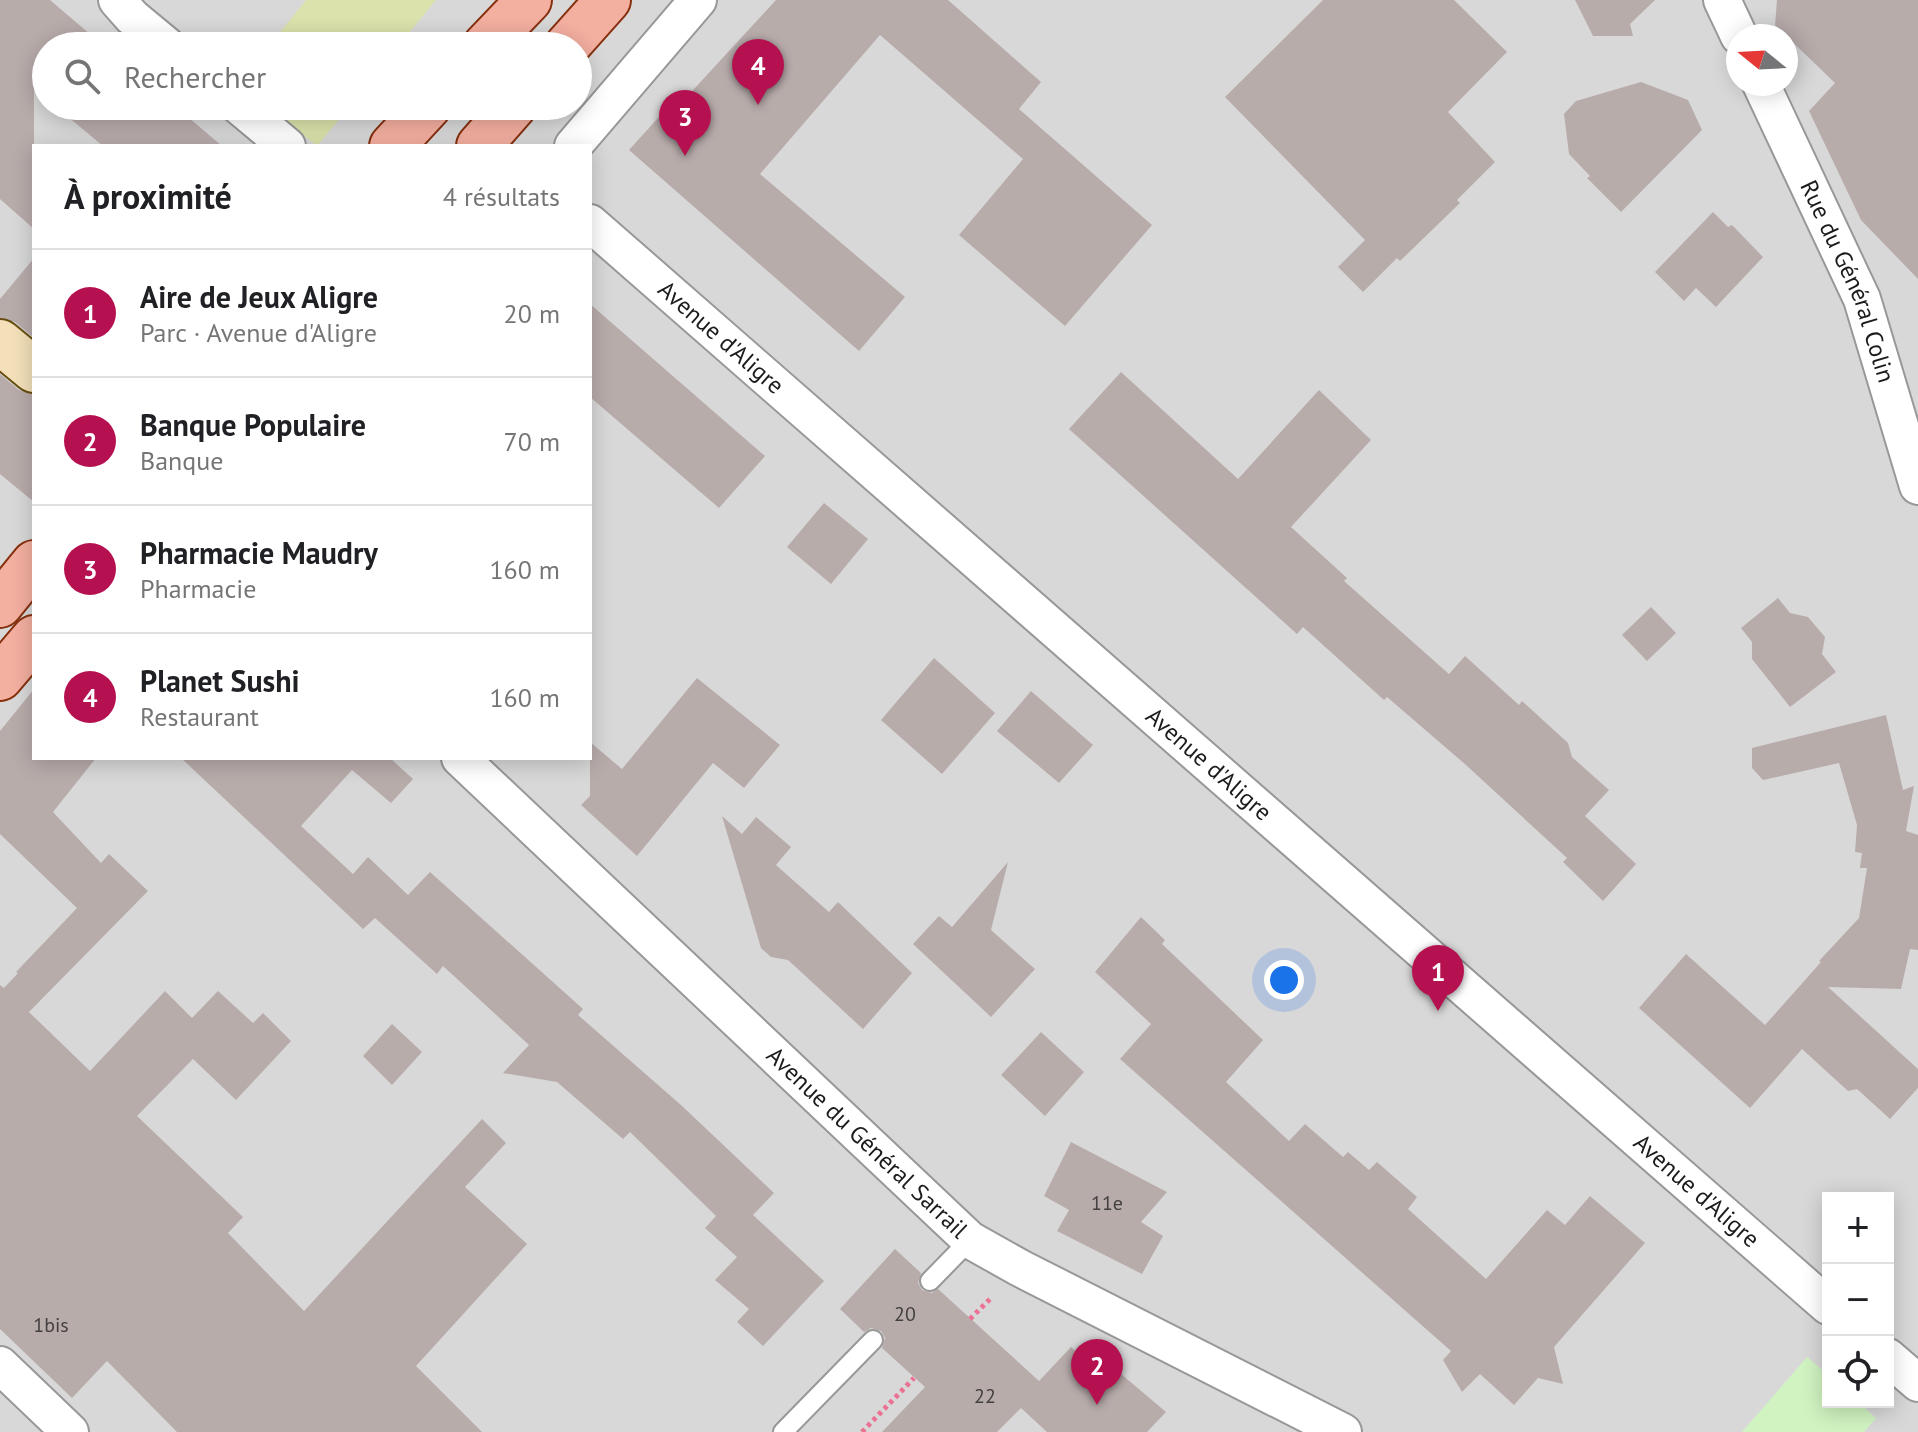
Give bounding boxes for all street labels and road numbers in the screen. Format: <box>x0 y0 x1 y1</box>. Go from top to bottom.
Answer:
street label: Rue du Général Colin <box>1793 175 1902 386</box>
street label: Avenue d'Aligre <box>652 274 791 401</box>
street label: Avenue d'Aligre <box>1140 700 1278 827</box>
street label: Avenue du Général Sarrail <box>760 1040 975 1245</box>
street label: Avenue d'Aligre <box>1627 1127 1766 1254</box>

